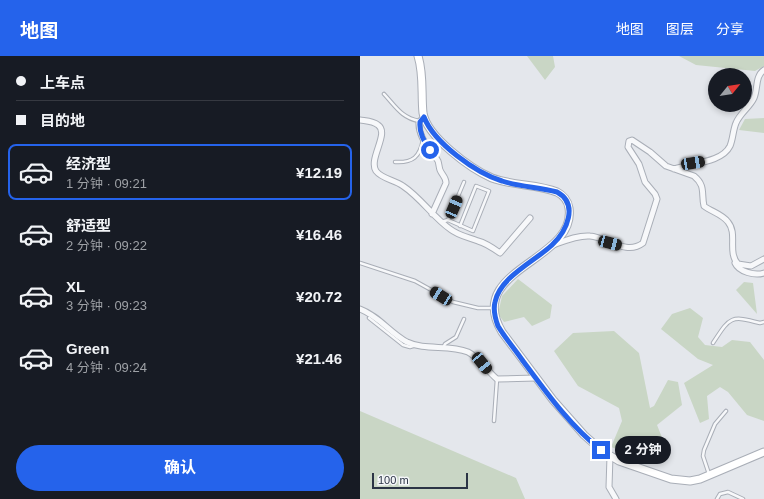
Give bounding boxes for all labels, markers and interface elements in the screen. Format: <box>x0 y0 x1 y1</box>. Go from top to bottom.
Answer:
text: 地图 <box>20 20 58 41</box>
text: 地图 <box>616 21 644 37</box>
text: 图层 <box>666 21 694 37</box>
text: 分享 <box>716 21 744 37</box>
north arrow <box>708 68 752 112</box>
map controls <box>708 68 752 112</box>
text: 上车点 <box>40 74 85 91</box>
text: 目的地 <box>40 112 85 129</box>
route start <box>421 141 439 159</box>
icon: car <box>18 154 54 190</box>
text: 经济型 <box>66 155 111 172</box>
car <box>680 155 706 171</box>
text: ¥12.19 <box>296 164 342 181</box>
text: 1 分钟 · 09:21 <box>66 176 147 191</box>
car <box>444 194 464 220</box>
icon: car <box>18 216 54 252</box>
text: 舒适型 <box>66 217 111 234</box>
text: ¥16.46 <box>296 226 342 243</box>
car <box>597 234 623 252</box>
text: 2 分钟 · 09:22 <box>66 238 147 253</box>
icon: car <box>18 278 54 314</box>
text: XL <box>66 278 85 295</box>
car <box>428 285 454 307</box>
text: ¥20.72 <box>296 288 342 305</box>
text: 3 分钟 · 09:23 <box>66 298 147 313</box>
icon: car <box>18 340 54 376</box>
text: Green <box>66 340 109 357</box>
text: ¥21.46 <box>296 350 342 367</box>
car <box>470 350 494 376</box>
text: 4 分钟 · 09:24 <box>66 360 147 375</box>
callout: 2 分钟 <box>615 436 671 464</box>
route end <box>592 441 610 459</box>
text: 2 分钟 <box>625 442 661 457</box>
button: 确认 <box>16 445 344 491</box>
scale bar <box>372 471 468 490</box>
text: 100 m <box>378 474 409 486</box>

